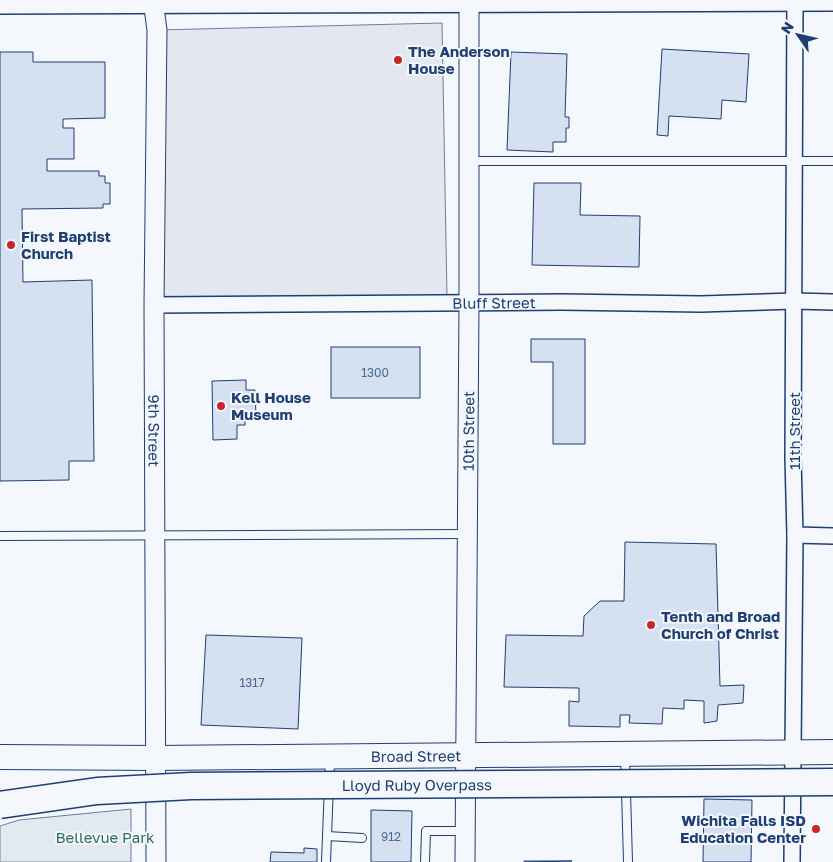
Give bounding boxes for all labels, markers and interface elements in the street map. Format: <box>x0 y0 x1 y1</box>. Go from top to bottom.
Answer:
north arrow <box>773 10 823 60</box>
text: N <box>777 18 797 37</box>
place label: The Anderson House <box>408 42 510 77</box>
marker: The Anderson House <box>392 54 404 66</box>
place label: First Baptist Church <box>21 227 111 262</box>
marker: First Baptist Church <box>5 239 17 251</box>
street label: Bluff Street <box>452 293 536 312</box>
house number: 1300 <box>361 365 389 380</box>
place label: Kell House Museum <box>231 388 311 423</box>
street label: 10th Street <box>459 391 477 471</box>
street label: 11th Street <box>785 392 803 470</box>
street label: 9th Street <box>145 394 164 467</box>
marker: Kell House Museum <box>215 400 227 412</box>
place label: Tenth and Broad Church of Christ <box>661 607 780 642</box>
marker: Tenth and Broad Church of Christ <box>645 619 657 631</box>
house number: 1317 <box>239 675 265 690</box>
street label: Broad Street <box>371 746 461 765</box>
street label: Lloyd Ruby Overpass <box>342 775 492 794</box>
place label: Wichita Falls ISD Education Center <box>680 811 806 846</box>
marker: Wichita Falls ISD Education Center <box>810 823 822 835</box>
park label: Bellevue Park <box>55 828 155 846</box>
house number: 912 <box>381 829 401 844</box>

